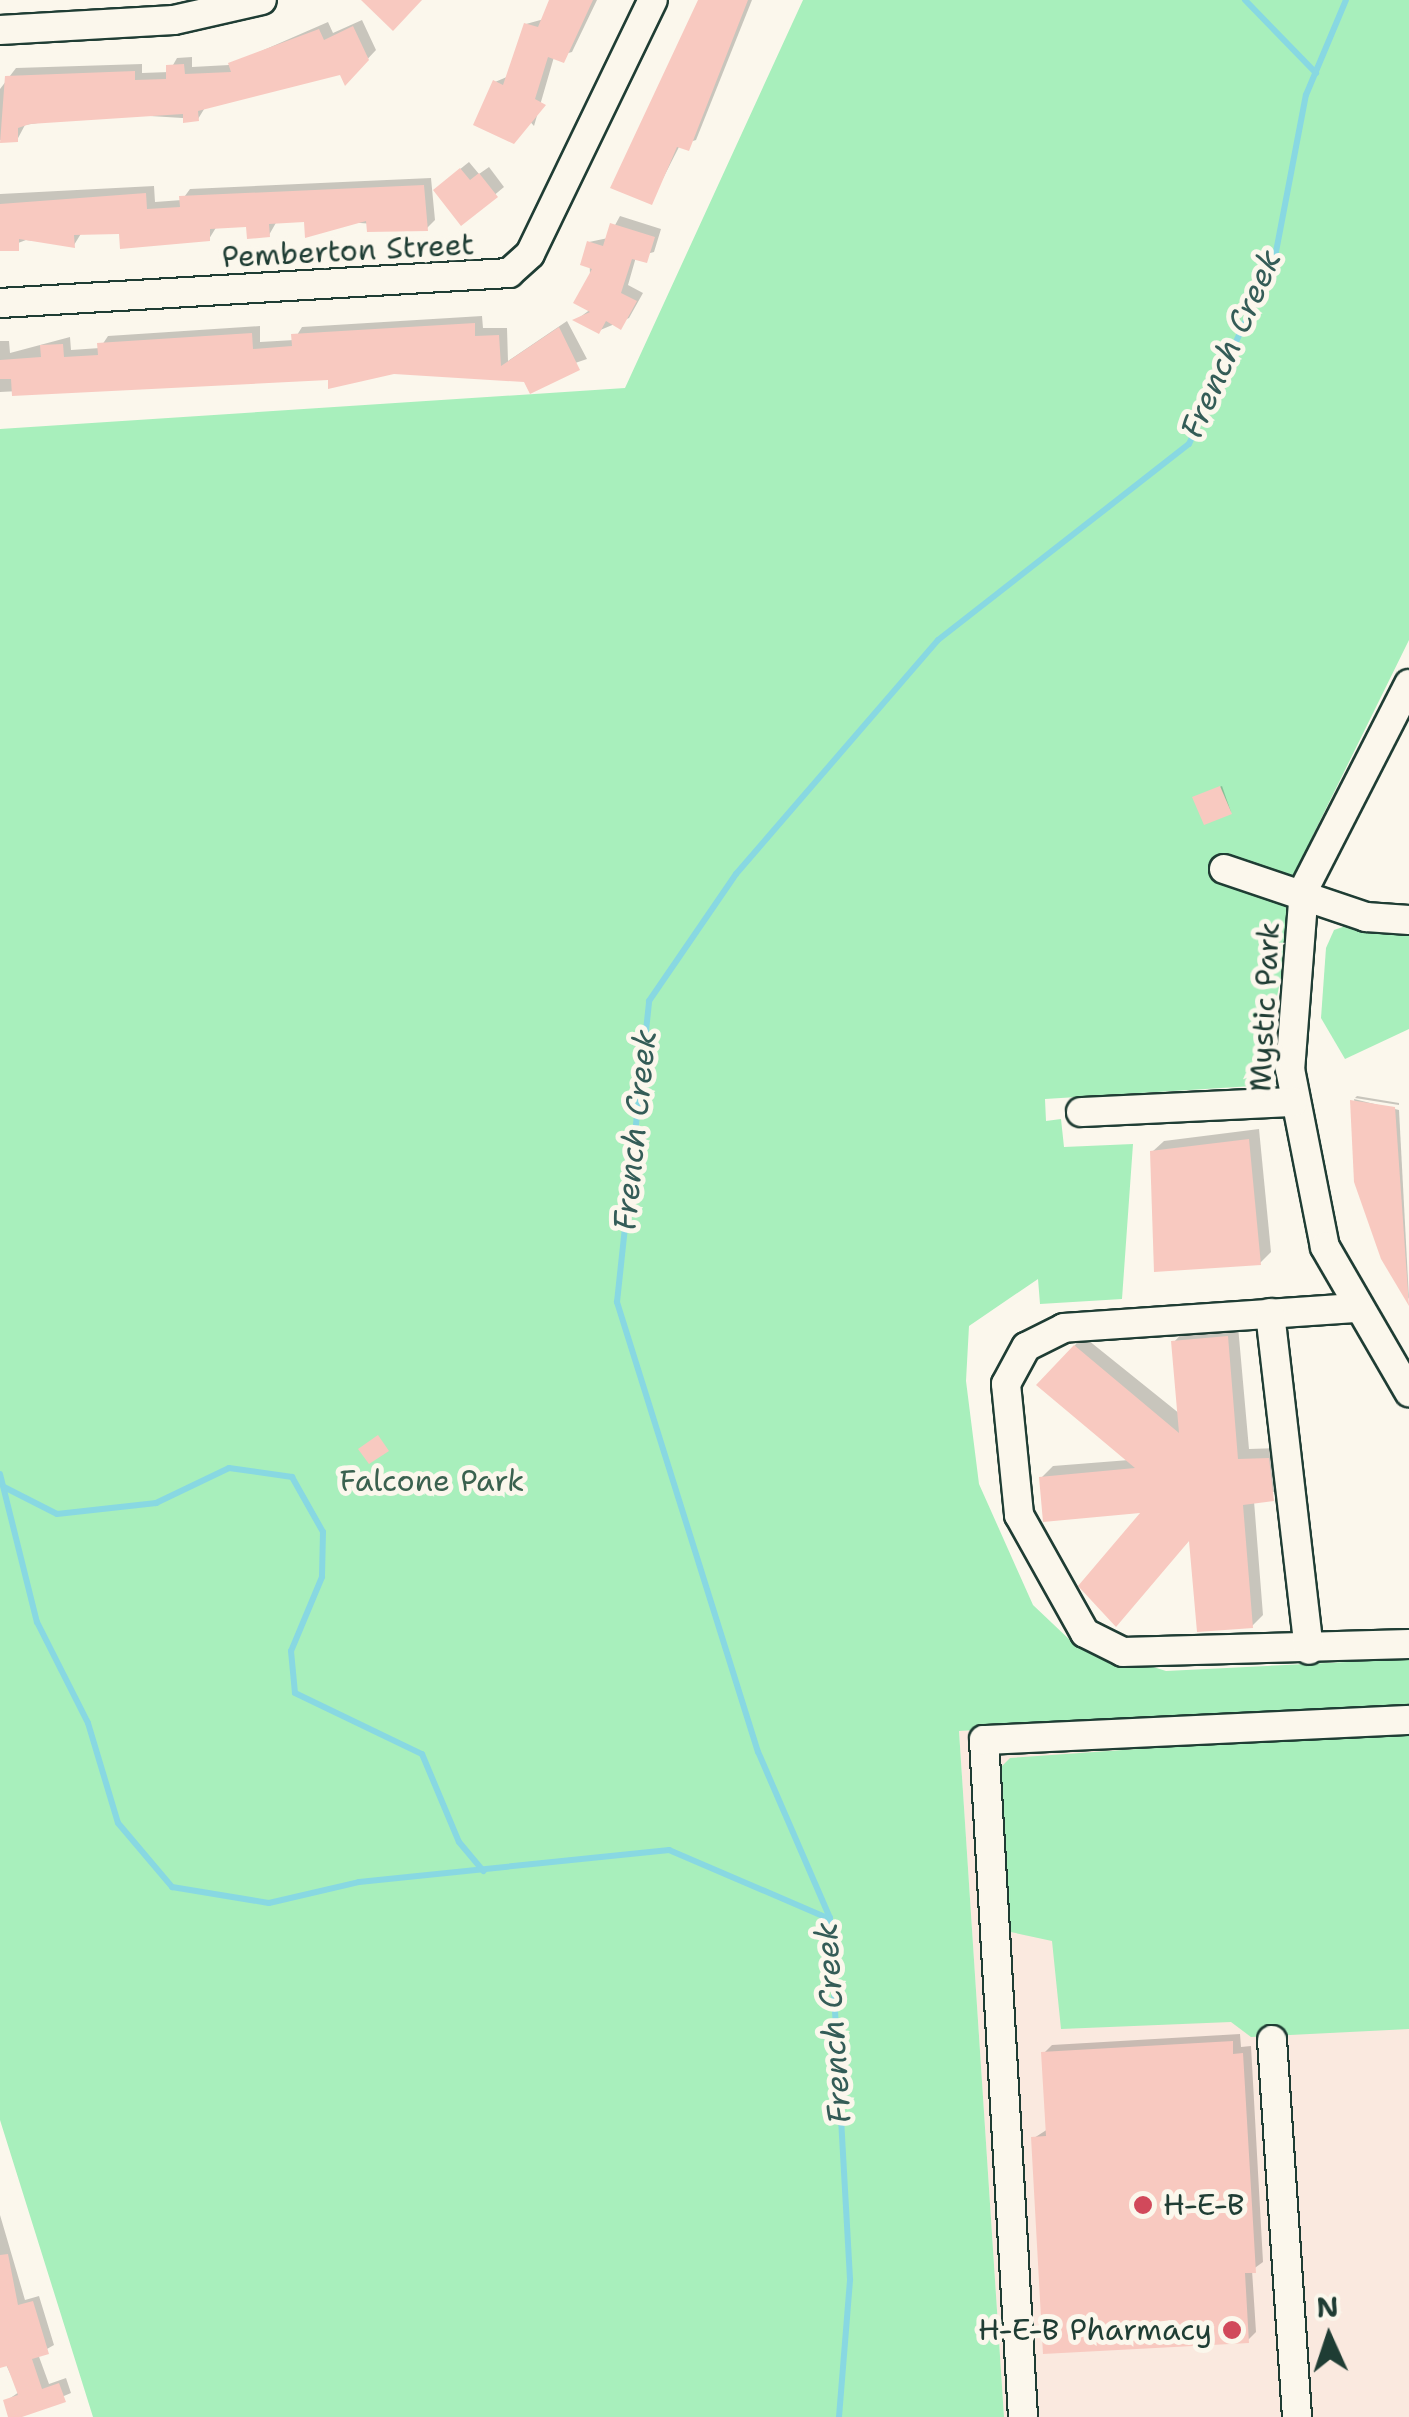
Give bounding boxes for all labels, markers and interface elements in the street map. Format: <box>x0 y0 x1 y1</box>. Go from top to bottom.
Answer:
street label: Pemberton Street <box>221 226 475 276</box>
water label: French Creek <box>1172 244 1290 444</box>
street label: Mystic Park <box>1243 921 1287 1093</box>
water label: French Creek <box>605 1028 665 1232</box>
park label: Falcone Park <box>339 1463 525 1499</box>
water label: French Creek <box>807 1921 859 2125</box>
place label: H-E-B <box>1163 2187 1244 2223</box>
marker: H-E-B <box>1132 2194 1154 2216</box>
north arrow <box>1279 2287 1379 2387</box>
text: N <box>1315 2287 1340 2327</box>
place label: H-E-B Pharmacy <box>978 2312 1212 2348</box>
marker: H-E-B Pharmacy <box>1221 2319 1243 2341</box>

